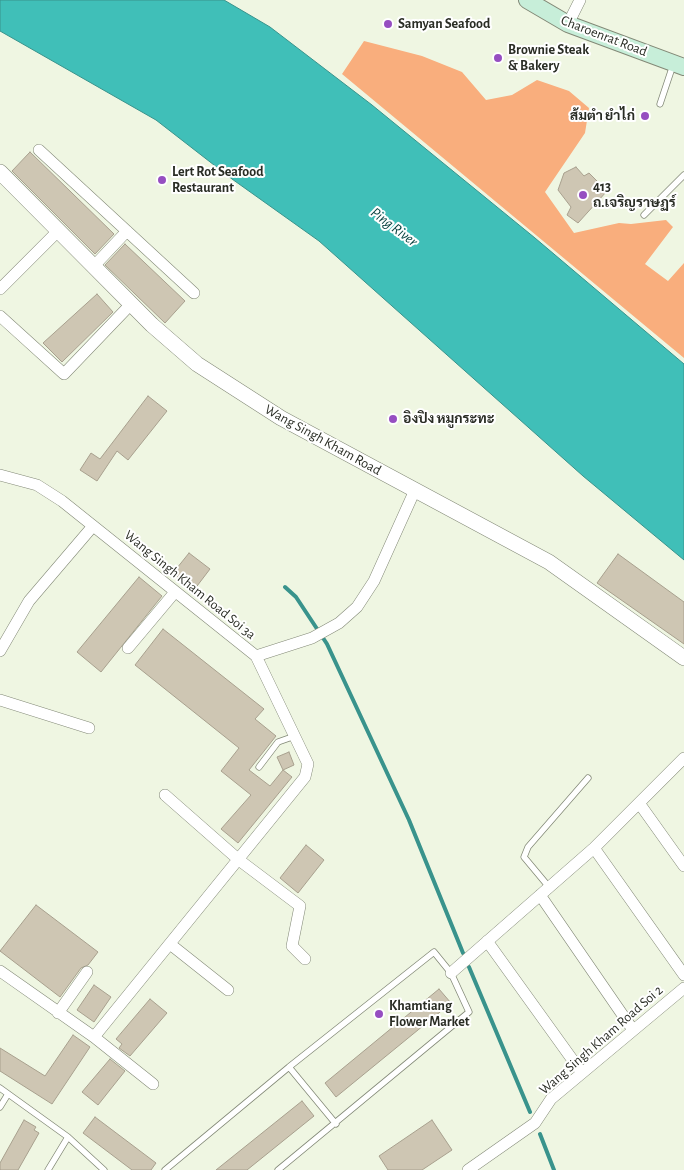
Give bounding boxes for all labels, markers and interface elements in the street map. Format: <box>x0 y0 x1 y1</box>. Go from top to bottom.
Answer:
street label: Charoenrat Road <box>558 12 650 60</box>
place label: Samyan Seafood <box>398 16 490 32</box>
marker: Samyan Seafood <box>382 18 394 30</box>
place label: Brownie Steak & Bakery <box>508 42 589 74</box>
marker: Brownie Steak & Bakery <box>492 52 504 64</box>
place label: ส้มตำ ยำไก่ <box>570 108 635 124</box>
marker: ส้มตำ ยำไก่ <box>639 110 651 122</box>
place label: Lert Rot Seafood Restaurant <box>172 164 264 196</box>
marker: Lert Rot Seafood Restaurant <box>156 174 168 186</box>
place label: 413 ถ.เจริญราษฏร์ <box>593 179 676 212</box>
marker: 413 ถ.เจริญราษฏร์ <box>577 189 589 201</box>
water label: Ping River <box>367 204 421 250</box>
street label: Wang Singh Kham Road <box>262 401 384 479</box>
place label: อิงปิง หมูกระทะ <box>403 411 494 427</box>
marker: อิงปิง หมูกระทะ <box>387 413 399 425</box>
street label: Wang Singh Kham Road Soi 3a <box>121 527 259 643</box>
street label: Wang Singh Kham Road Soi 2 <box>536 982 666 1098</box>
place label: Khamtiang Flower Market <box>389 998 470 1030</box>
marker: Khamtiang Flower Market <box>373 1008 385 1020</box>

